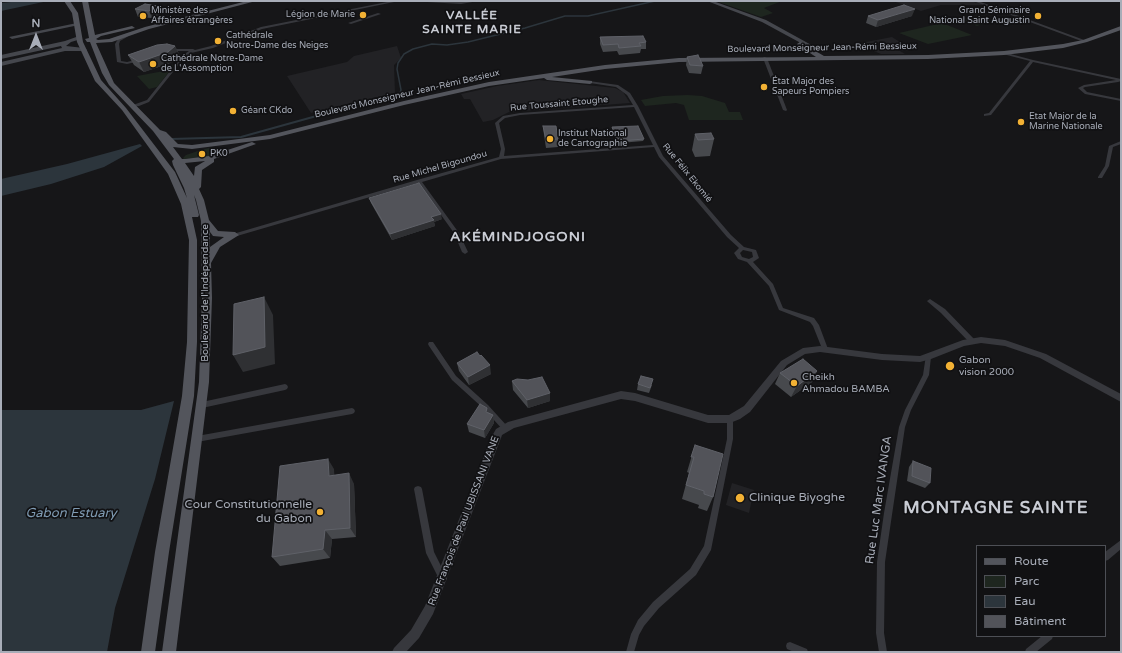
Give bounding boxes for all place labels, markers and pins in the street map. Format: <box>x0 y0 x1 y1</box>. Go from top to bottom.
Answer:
place label: Ministère des Affaires étrangères <box>151 6 233 27</box>
place label: Grand Séminaire National Saint Augustin <box>929 6 1030 27</box>
place label: Légion de Marie <box>286 10 355 20</box>
marker: Légion de Marie <box>358 10 368 20</box>
marker: Ministère des Affaires étrangères <box>138 11 148 21</box>
marker: Grand Séminaire National Saint Augustin <box>1033 11 1043 21</box>
place label: Cathédrale Notre-Dame des Neiges <box>226 31 328 52</box>
marker: Cathédrale Notre-Dame des Neiges <box>213 36 223 46</box>
place label: Cathédrale Notre-Dame de L'Assomption <box>161 54 263 75</box>
marker: Cathédrale Notre-Dame de L'Assomption <box>148 59 158 69</box>
place label: État Major des Sapeurs Pompiers <box>772 77 849 98</box>
marker: État Major des Sapeurs Pompiers <box>759 82 769 92</box>
marker: Géant CKdo <box>228 106 238 116</box>
place label: Géant CKdo <box>241 106 293 116</box>
place label: Etat Major de la Marine Nationale <box>1029 112 1103 133</box>
marker: Etat Major de la Marine Nationale <box>1016 117 1026 127</box>
place label: Institut National de Cartographie <box>558 129 627 150</box>
marker: Institut National de Cartographie <box>545 134 555 144</box>
marker: PK0 <box>197 149 207 159</box>
place label: PK0 <box>210 149 228 159</box>
place label: Gabon vision 2000 <box>959 354 1014 378</box>
marker: Gabon vision 2000 <box>944 360 956 372</box>
place label: Cheikh Ahmadou BAMBA <box>802 371 890 394</box>
marker: Cheikh Ahmadou BAMBA <box>789 378 799 388</box>
place label: Clinique Biyoghe <box>749 491 845 505</box>
marker: Clinique Biyoghe <box>734 492 746 504</box>
place label: Cour Constitutionnelle du Gabon <box>185 498 312 526</box>
marker: Cour Constitutionnelle du Gabon <box>315 507 325 517</box>

